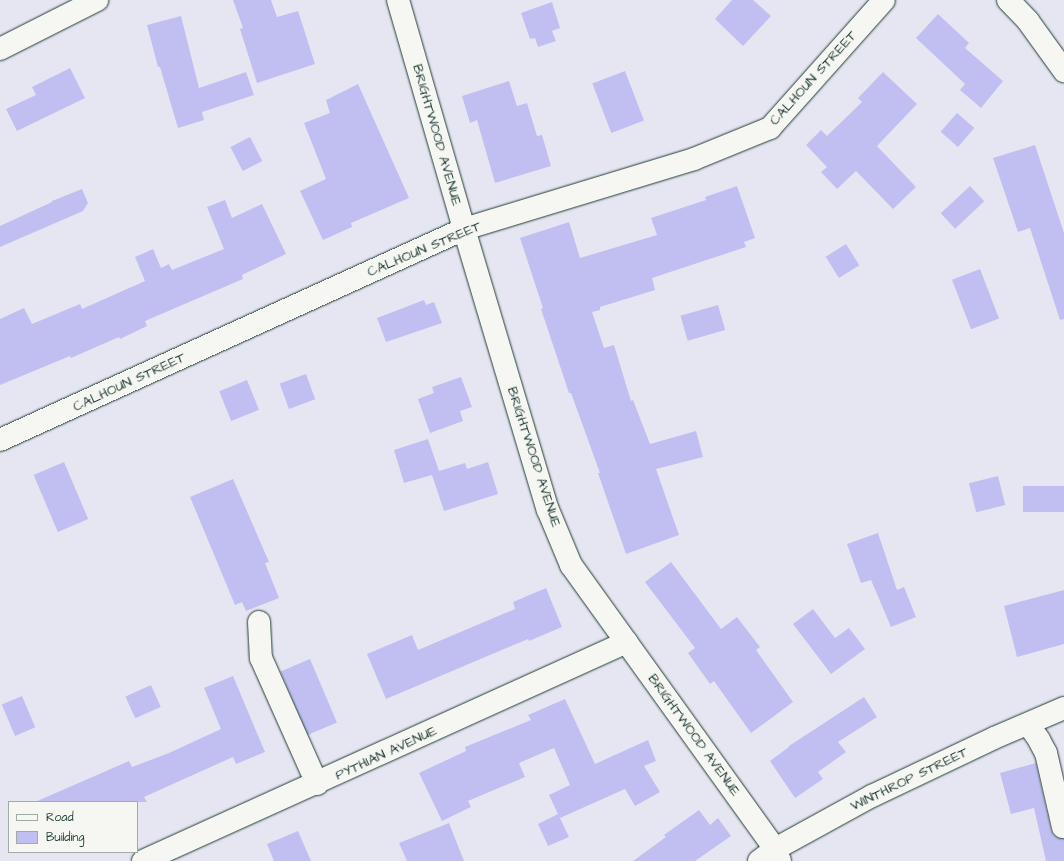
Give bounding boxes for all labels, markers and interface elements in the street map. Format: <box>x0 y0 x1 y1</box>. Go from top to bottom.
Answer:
street label: CALHOUN STREET <box>766 27 860 129</box>
street label: BRIGHTWOOD AVENUE <box>409 62 465 208</box>
street label: CALHOUN STREET <box>365 217 483 281</box>
street label: CALHOUN STREET <box>70 349 188 415</box>
street label: BRIGHTWOOD AVENUE <box>503 385 565 529</box>
street label: BRIGHTWOOD AVENUE <box>644 671 744 799</box>
street label: PYTHIAN AVENUE <box>333 722 439 784</box>
street label: WINTHROP STREET <box>848 743 970 815</box>
legend <box>8 801 138 853</box>
text: Road <box>46 809 74 826</box>
text: Building <box>46 829 84 846</box>

